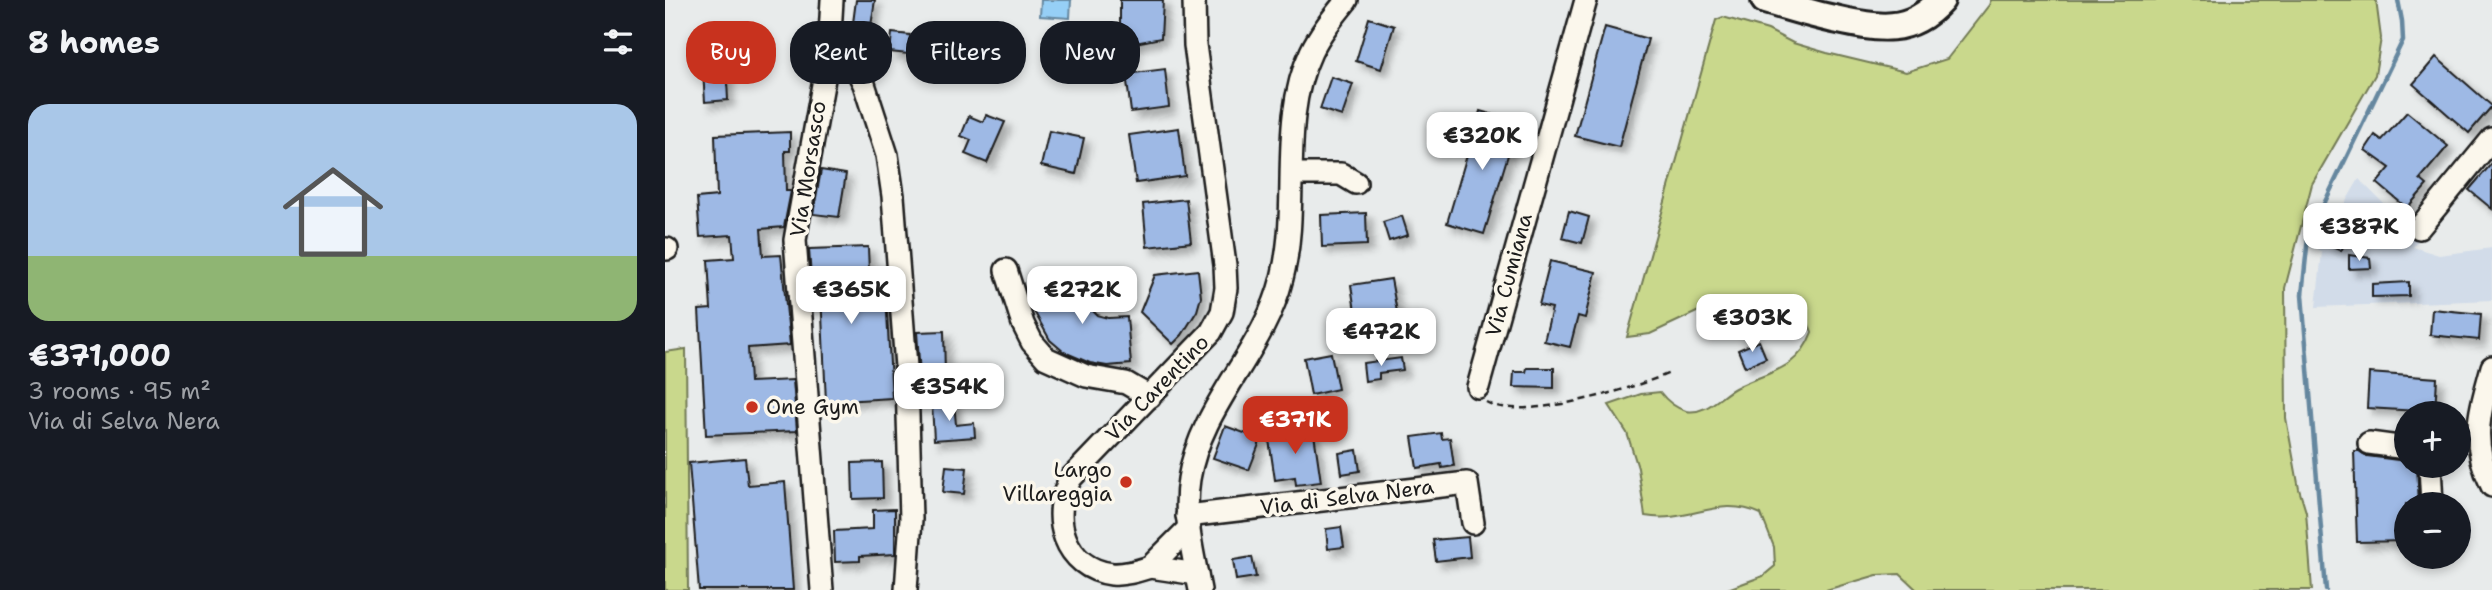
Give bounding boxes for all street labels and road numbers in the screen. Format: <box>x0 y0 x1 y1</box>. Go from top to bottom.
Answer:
street label: Via Morsasco <box>783 99 833 239</box>
street label: Via Cumiana <box>1479 210 1539 340</box>
street label: Via Carentino <box>1099 329 1215 447</box>
street label: Via di Selva Nera <box>1258 472 1436 522</box>

